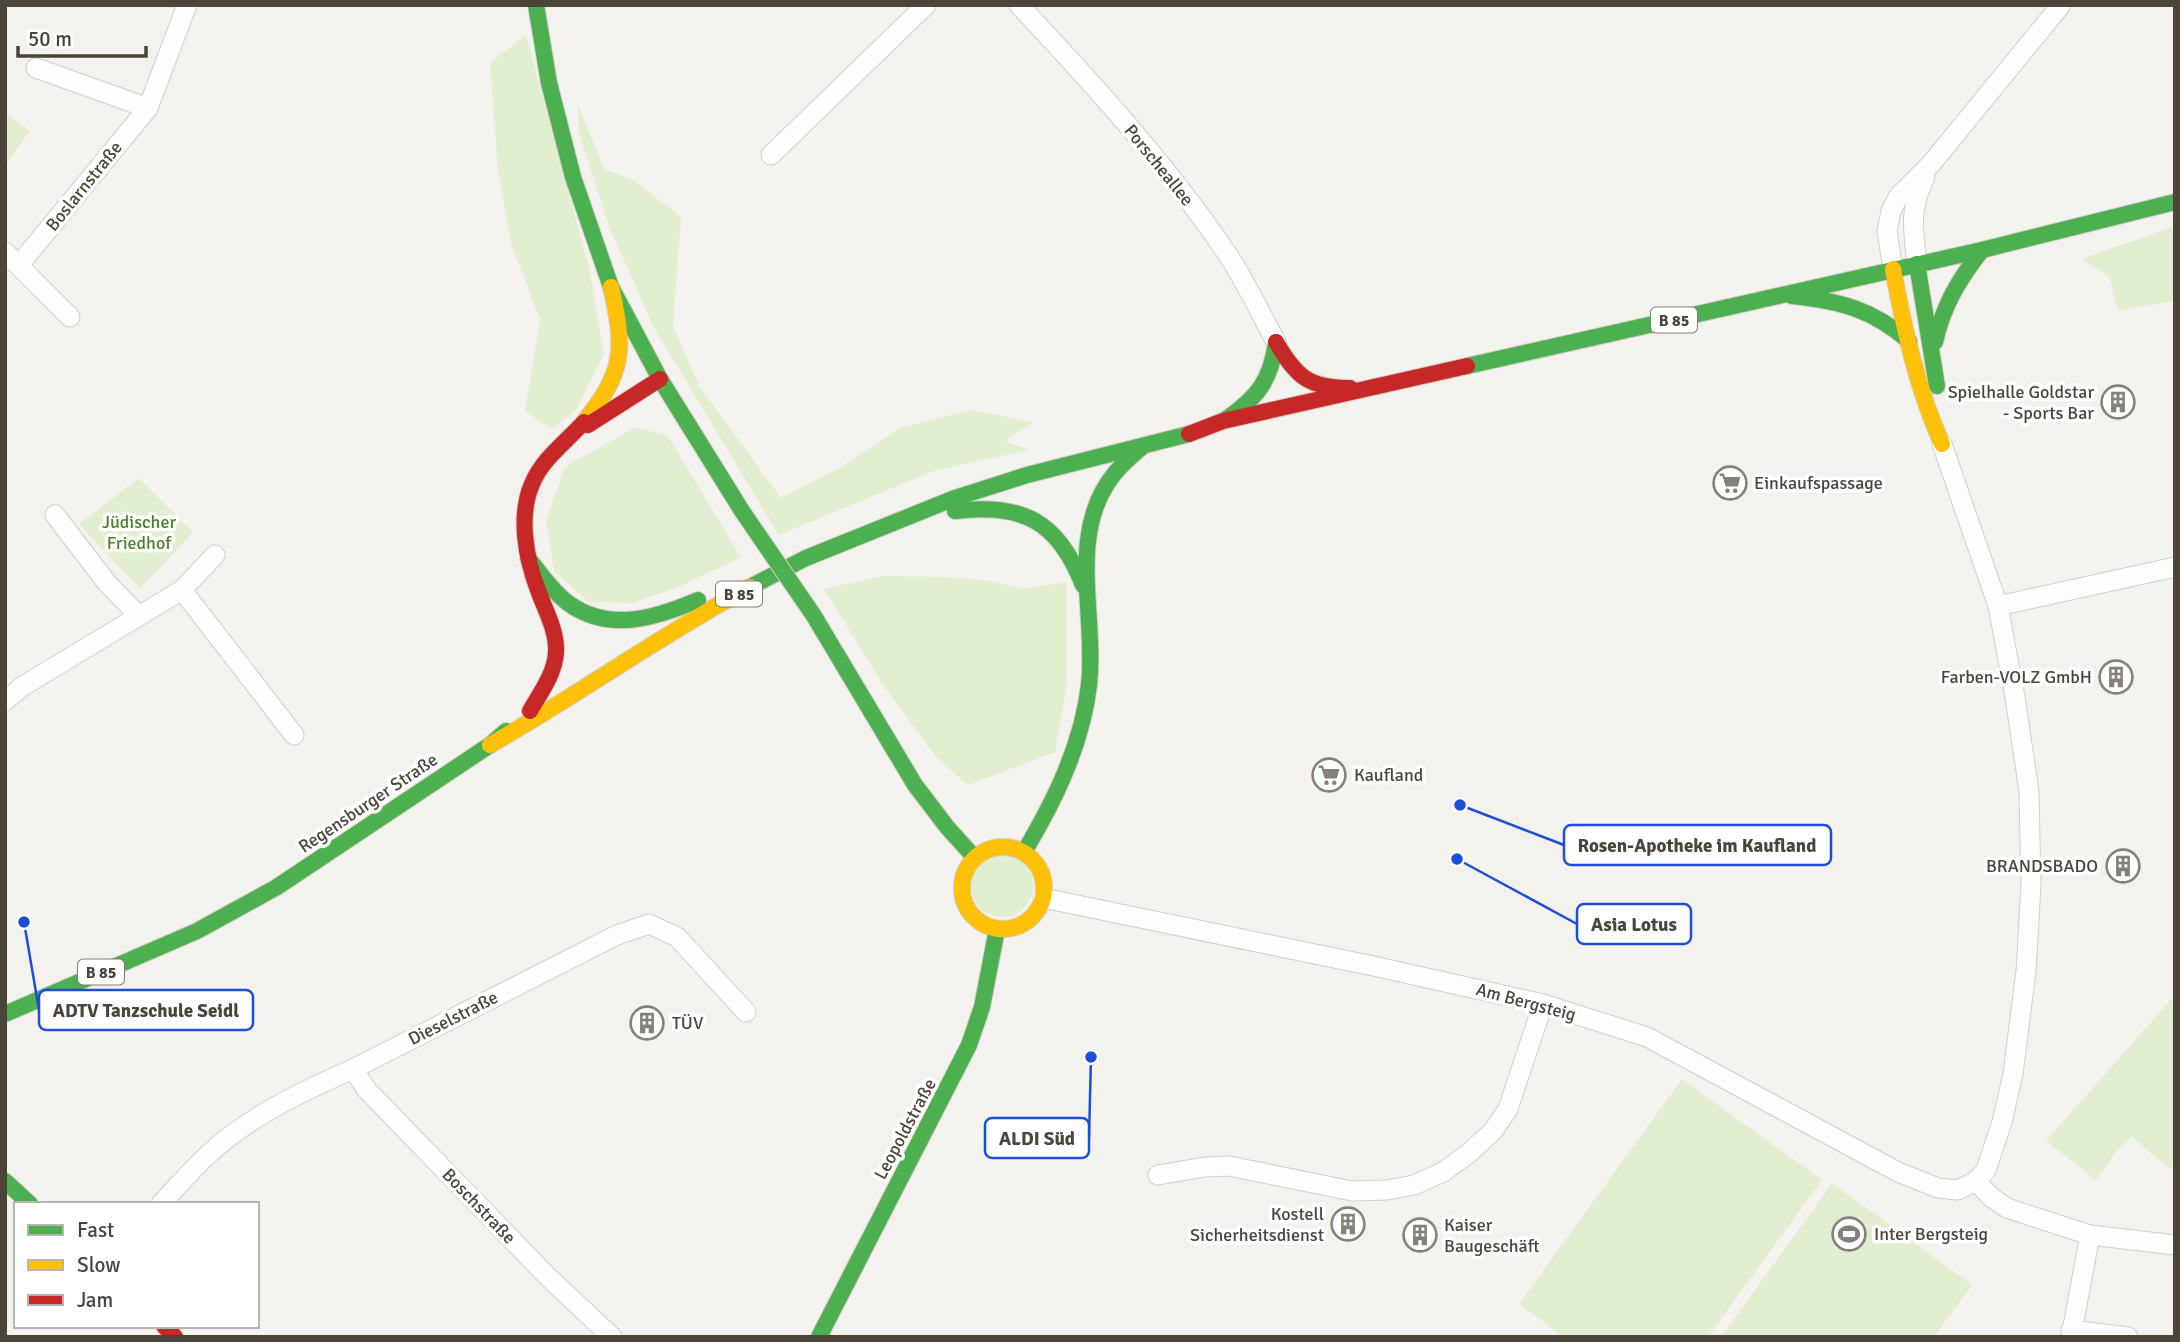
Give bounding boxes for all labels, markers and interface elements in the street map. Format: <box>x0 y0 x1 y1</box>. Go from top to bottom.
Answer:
scale bar <box>18 14 145 58</box>
text: 50 m <box>28 26 72 52</box>
street label: Porscheallee <box>1120 120 1198 210</box>
street label: Boslarnstraße <box>41 137 127 235</box>
road number: B 85 <box>1651 308 1697 332</box>
place label: Spielhalle Goldstar - Sports Bar <box>1948 381 2094 424</box>
building icon: Spielhalle Goldstar - Sports Bar <box>2099 383 2137 421</box>
supermarket icon: Einkaufspassage <box>1711 464 1749 502</box>
place label: Einkaufspassage <box>1754 472 1883 494</box>
park label: Jüdischer Friedhof <box>102 511 176 554</box>
road number: B 85 <box>716 582 762 607</box>
building icon: Farben-VOLZ GmbH <box>2097 658 2135 696</box>
place label: Farben-VOLZ GmbH <box>1941 666 2092 688</box>
street label: Regensburger Straße <box>294 748 442 858</box>
supermarket icon: Kaufland <box>1310 756 1348 794</box>
place label: Kaufland <box>1354 764 1423 786</box>
callout: Rosen-Apotheke im Kaufland <box>1564 825 1831 865</box>
text: Rosen-Apotheke im Kaufland <box>1578 834 1816 858</box>
building icon: BRANDSBADO <box>2104 847 2142 885</box>
place label: BRANDSBADO <box>1986 855 2098 877</box>
callout: Asia Lotus <box>1577 904 1691 944</box>
text: Asia Lotus <box>1591 913 1677 937</box>
road number: B 85 <box>78 960 124 984</box>
street label: Am Bergsteig <box>1474 978 1578 1026</box>
street label: Dieselstraße <box>404 986 502 1050</box>
callout: ADTV Tanzschule Seidl <box>39 990 253 1030</box>
text: ADTV Tanzschule Seidl <box>53 999 239 1023</box>
building icon: TÜV <box>628 1004 666 1042</box>
place label: TÜV <box>672 1012 704 1034</box>
street label: Leopoldstraße <box>869 1075 941 1183</box>
callout: ALDI Süd <box>985 1118 1089 1158</box>
text: ALDI Süd <box>999 1127 1075 1151</box>
street label: Boschstraße <box>438 1164 520 1248</box>
legend <box>14 1202 259 1328</box>
place label: Kostell Sicherheitsdienst <box>1190 1203 1324 1246</box>
building icon: Kostell Sicherheitsdienst <box>1329 1205 1367 1243</box>
place label: Kaiser Baugeschäft <box>1444 1214 1540 1257</box>
sports icon: Inter Bergsteig <box>1830 1215 1868 1253</box>
building icon: Kaiser Baugeschäft <box>1401 1216 1439 1254</box>
text: Fast <box>77 1217 114 1243</box>
place label: Inter Bergsteig <box>1874 1223 1988 1245</box>
text: Slow <box>77 1252 121 1278</box>
text: Jam <box>77 1287 113 1313</box>

